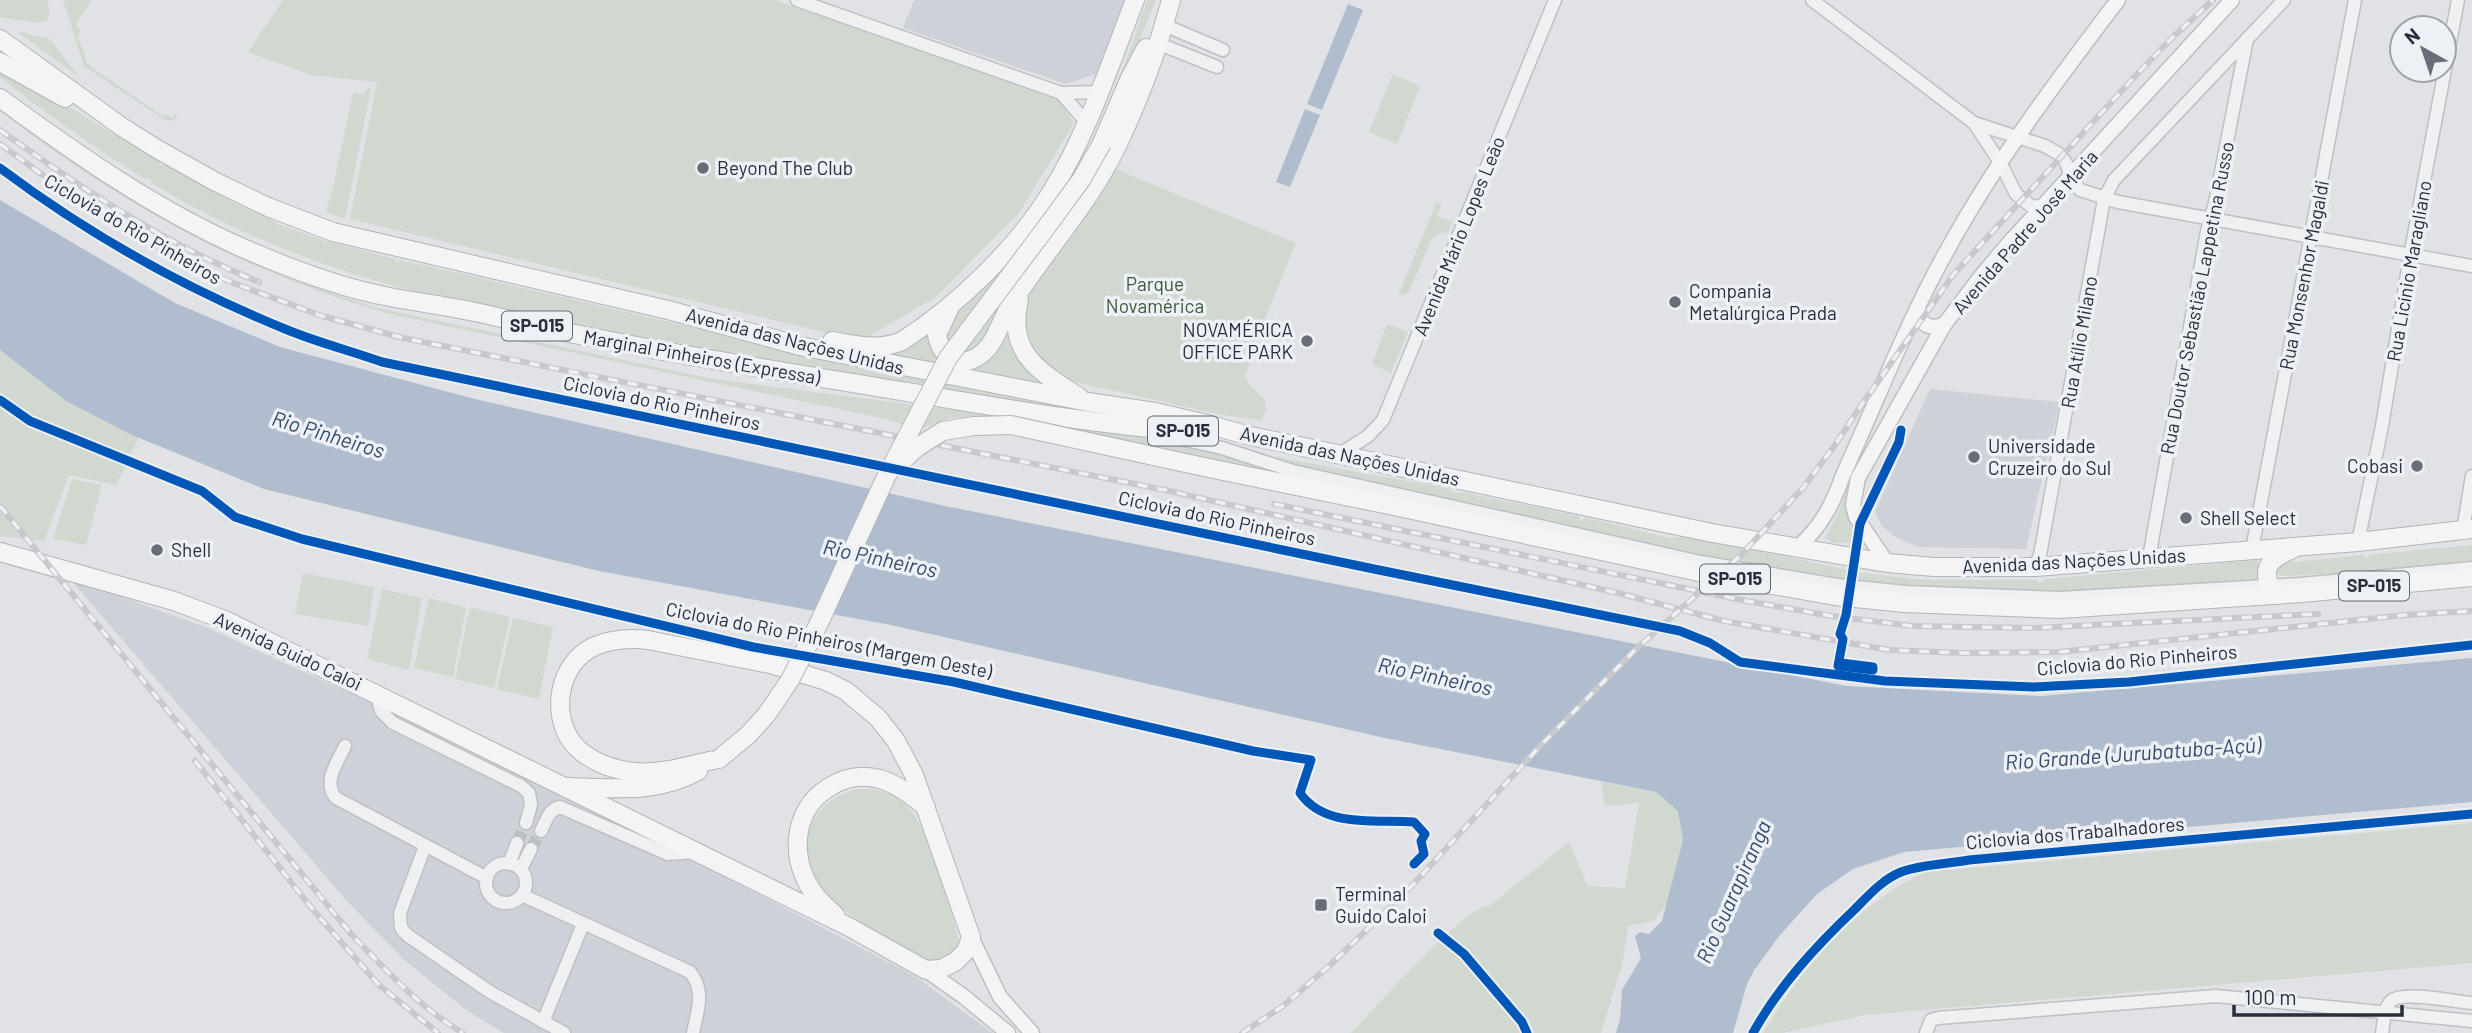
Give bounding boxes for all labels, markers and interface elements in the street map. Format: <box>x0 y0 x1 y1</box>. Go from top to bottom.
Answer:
north arrow <box>2388 14 2458 84</box>
text: N <box>2400 23 2424 48</box>
street label: Avenida Mário Lopes Leão <box>1408 133 1509 339</box>
street label: Rua Doutor Sebastião Lappetina Russo <box>2155 140 2238 456</box>
street label: Avenida Padre José Maria <box>1947 145 2102 318</box>
place label: Beyond The Club <box>717 156 853 179</box>
marker: Beyond The Club <box>695 160 711 176</box>
street label: Ciclovia do Rio Pinheiros <box>41 168 226 289</box>
street label: Rua Monsenhor Magaldi <box>2274 178 2333 372</box>
street label: Rua Licínio Maragliano <box>2381 179 2436 363</box>
park label: Parque Novamérica <box>1106 272 1204 317</box>
street label: Rua Atílio Milano <box>2056 274 2101 410</box>
place label: Compania Metalúrgica Prada <box>1689 279 1837 324</box>
marker: Compania Metalúrgica Prada <box>1667 294 1683 310</box>
street label: Avenida das Nações Unidas <box>684 302 907 379</box>
road number: SP-015 <box>502 312 572 340</box>
place label: NOVAMÉRICA OFFICE PARK <box>1182 318 1293 363</box>
street label: Marginal Pinheiros (Expressa) <box>582 324 823 389</box>
marker: NOVAMÉRICA OFFICE PARK <box>1299 333 1315 349</box>
street label: Ciclovia do Rio Pinheiros <box>561 370 763 435</box>
water label: Rio Pinheiros <box>269 405 388 463</box>
road number: SP-015 <box>1148 416 1218 446</box>
street label: Avenida das Nações Unidas <box>1238 421 1462 490</box>
place label: Universidade Cruzeiro do Sul <box>1988 434 2111 479</box>
marker: Universidade Cruzeiro do Sul <box>1966 449 1982 465</box>
place label: Cobasi <box>2347 454 2403 477</box>
marker: Cobasi <box>2409 458 2425 474</box>
street label: Ciclovia do Rio Pinheiros <box>1116 485 1318 550</box>
place label: Shell Select <box>2200 506 2296 529</box>
marker: Shell Select <box>2178 510 2194 526</box>
water label: Rio Pinheiros <box>821 533 940 582</box>
place label: Shell <box>171 538 211 561</box>
marker: Shell <box>149 542 165 558</box>
street label: Avenida das Nações Unidas <box>1962 543 2186 578</box>
road number: SP-015 <box>1700 564 1770 594</box>
road number: SP-015 <box>2339 572 2409 600</box>
street label: Ciclovia do Rio Pinheiros (Margem Oeste) <box>664 597 995 683</box>
street label: Avenida Guido Caloi <box>211 606 366 695</box>
street label: Ciclovia do Rio Pinheiros <box>2036 639 2238 680</box>
water label: Rio Pinheiros <box>1376 651 1495 700</box>
water label: Rio Grande (Jurubatuba-Açú) <box>2004 731 2262 774</box>
street label: Ciclovia dos Trabalhadores <box>1965 811 2185 854</box>
water label: Rio Guarapiranga <box>1690 816 1775 967</box>
place label: Terminal Guido Caloi <box>1335 882 1427 927</box>
marker: Terminal Guido Caloi <box>1313 897 1329 913</box>
scale bar <box>2234 974 2402 1018</box>
text: 100 m <box>2244 984 2297 1009</box>

